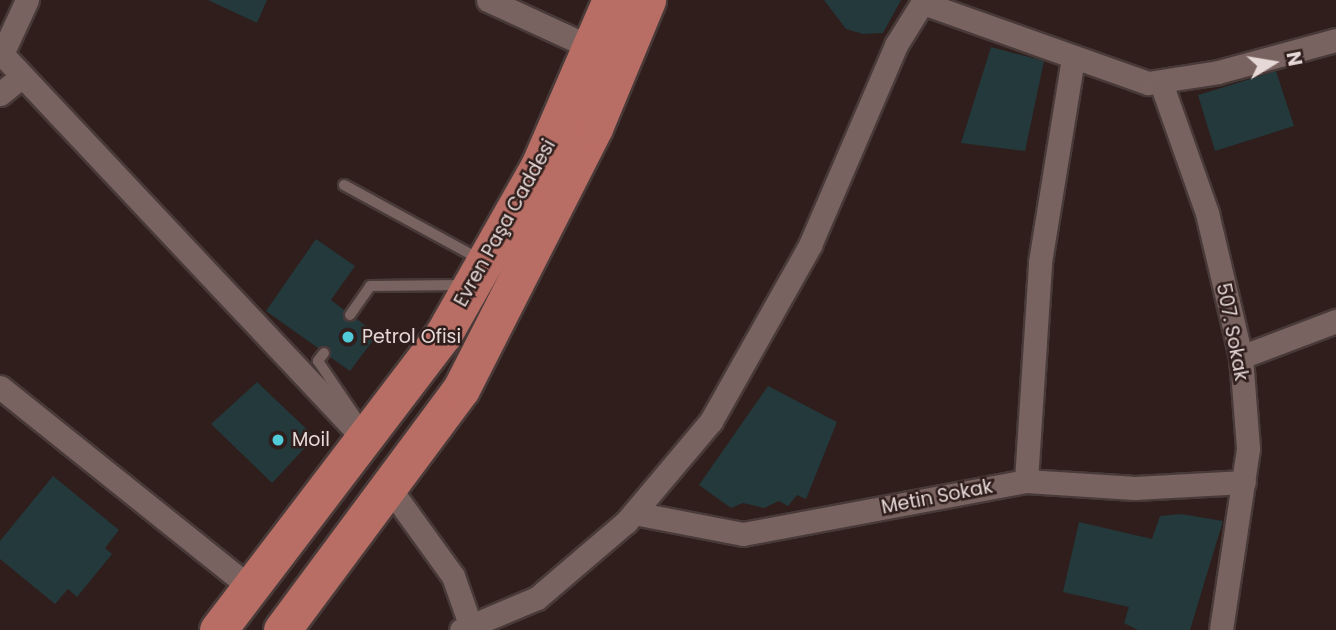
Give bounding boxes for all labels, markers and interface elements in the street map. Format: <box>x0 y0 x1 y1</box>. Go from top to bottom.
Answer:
north arrow <box>1238 28 1308 98</box>
text: N <box>1279 49 1309 68</box>
street label: Evren Paşa Caddesi <box>450 135 560 311</box>
street label: 507. Sokak <box>1211 281 1253 383</box>
place label: Petrol Ofisi <box>362 326 461 348</box>
marker: Petrol Ofisi <box>340 329 356 345</box>
place label: Moil <box>292 429 330 451</box>
marker: Moil <box>270 432 286 448</box>
street label: Metin Sokak <box>880 475 994 519</box>

